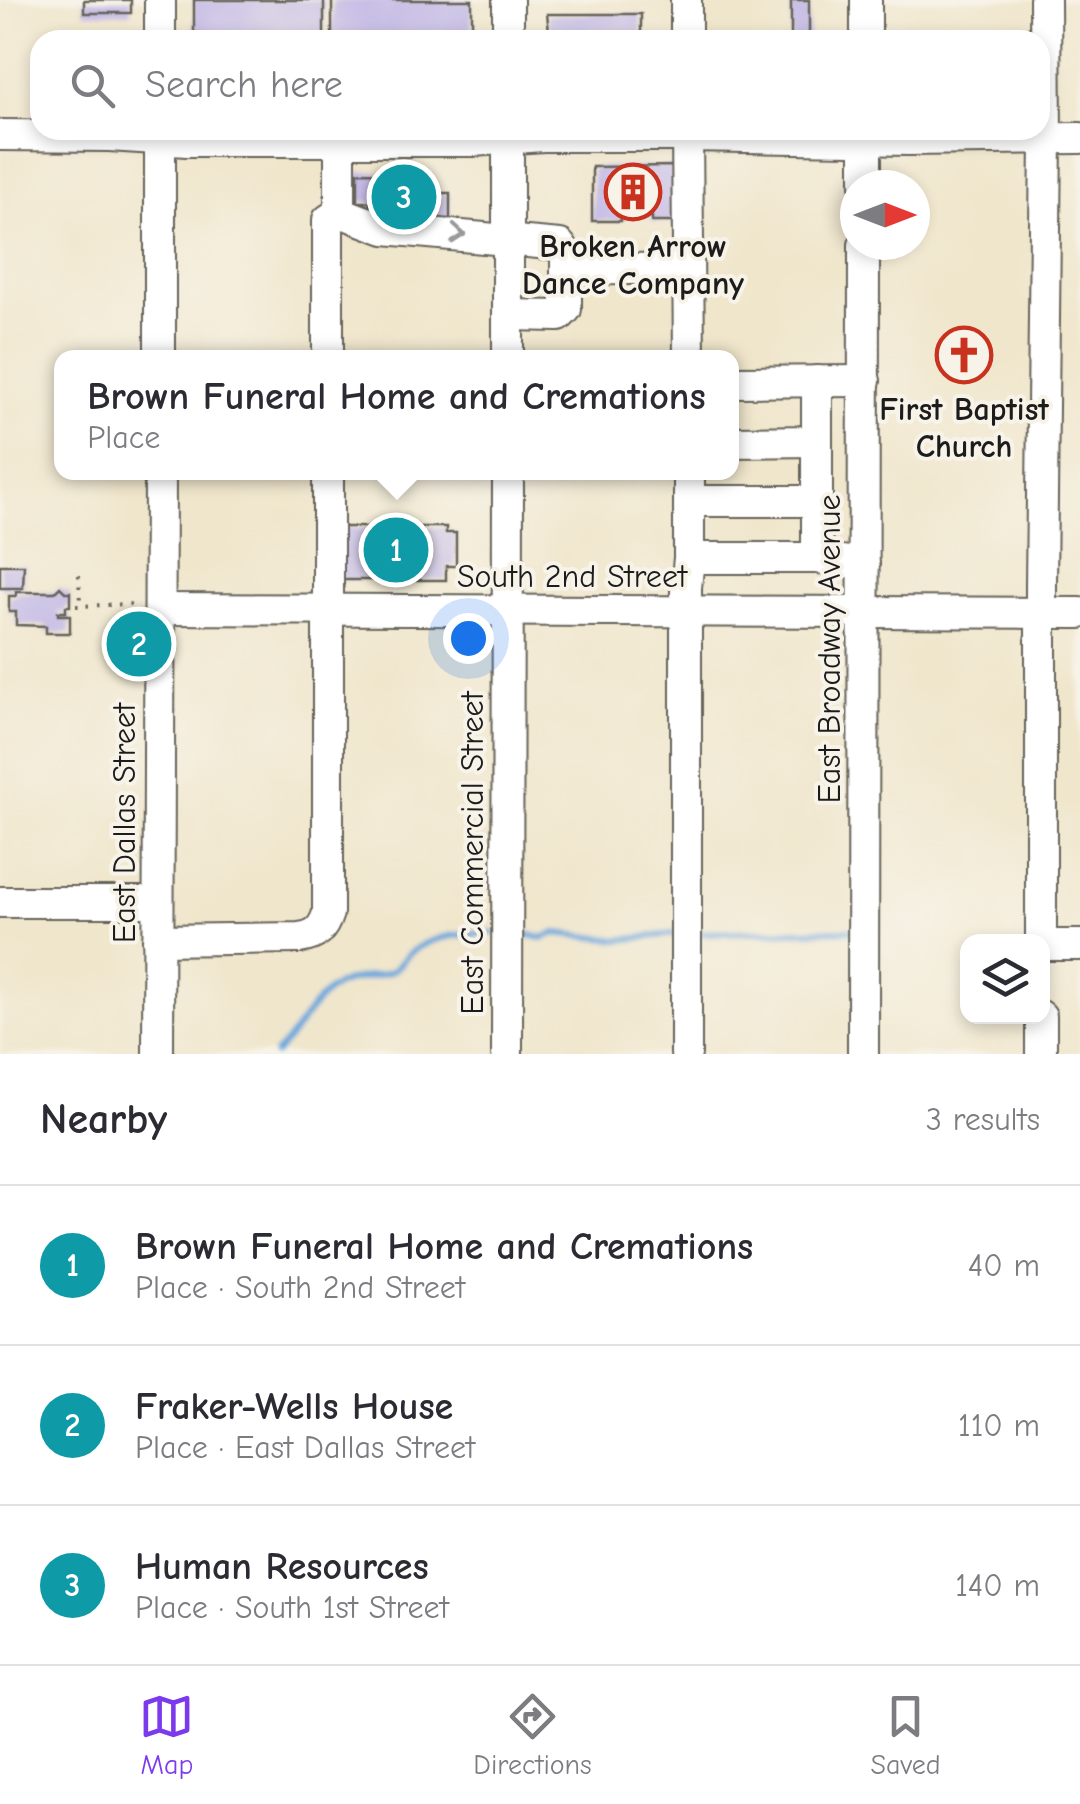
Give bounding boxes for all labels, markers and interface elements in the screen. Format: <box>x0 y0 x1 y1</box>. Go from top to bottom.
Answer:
search box <box>30 30 1050 140</box>
icon: search <box>65 58 120 113</box>
text: Search here <box>145 63 343 107</box>
pin: 3 <box>372 160 436 234</box>
building icon: Broken Arrow Dance Company <box>603 162 663 222</box>
north arrow <box>840 170 930 260</box>
one-way arrow <box>450 223 466 245</box>
place label: Broken Arrow Dance Company <box>522 228 744 302</box>
church icon: First Baptist Church <box>934 325 994 385</box>
popup <box>54 350 739 480</box>
text: Brown Funeral Home and Cremations <box>87 375 706 419</box>
place label: First Baptist Church <box>879 391 1049 465</box>
text: Place <box>87 419 160 456</box>
street label: East Broadway Avenue <box>811 495 848 803</box>
pin: 1 <box>364 512 428 588</box>
street label: South 2nd Street <box>457 558 688 595</box>
pin: 2 <box>106 606 172 682</box>
your location <box>443 613 494 664</box>
street label: East Commercial Street <box>454 691 491 1015</box>
street label: East Dallas Street <box>106 702 143 943</box>
map controls <box>960 934 1050 1024</box>
button: layers <box>960 934 1050 1024</box>
text: Nearby <box>40 1095 167 1144</box>
text: 3 results <box>926 1101 1040 1138</box>
text: Brown Funeral Home and Cremations <box>135 1225 753 1269</box>
text: 1 <box>66 1247 79 1284</box>
text: 40 m <box>968 1247 1040 1284</box>
text: Place · South 2nd Street <box>135 1269 465 1306</box>
text: Fraker-Wells House <box>135 1385 453 1429</box>
text: 2 <box>65 1407 80 1444</box>
text: 110 m <box>958 1407 1040 1444</box>
text: Place · East Dallas Street <box>135 1429 475 1466</box>
text: Human Resources <box>135 1545 429 1589</box>
text: 3 <box>65 1567 80 1604</box>
text: 140 m <box>955 1567 1040 1604</box>
text: Place · South 1st Street <box>135 1589 449 1626</box>
tab: Map <box>139 1689 194 1781</box>
tab: Directions <box>473 1689 592 1781</box>
tab: Saved <box>871 1689 941 1781</box>

